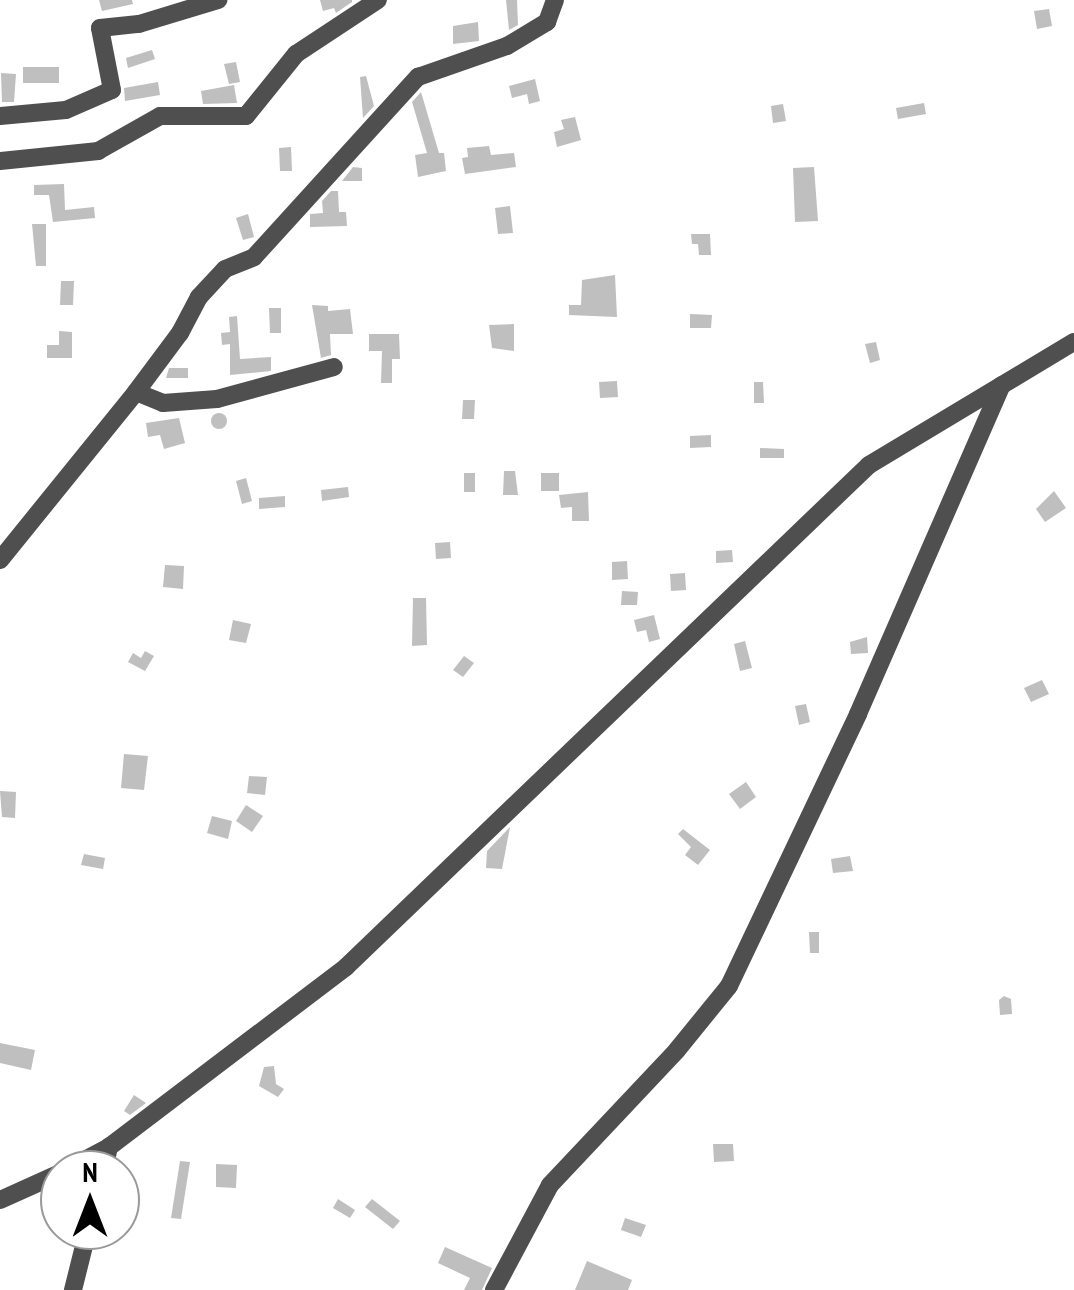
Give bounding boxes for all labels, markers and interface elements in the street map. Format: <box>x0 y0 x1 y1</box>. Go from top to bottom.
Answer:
north arrow <box>40 1150 140 1250</box>
text: N <box>82 1153 98 1190</box>

